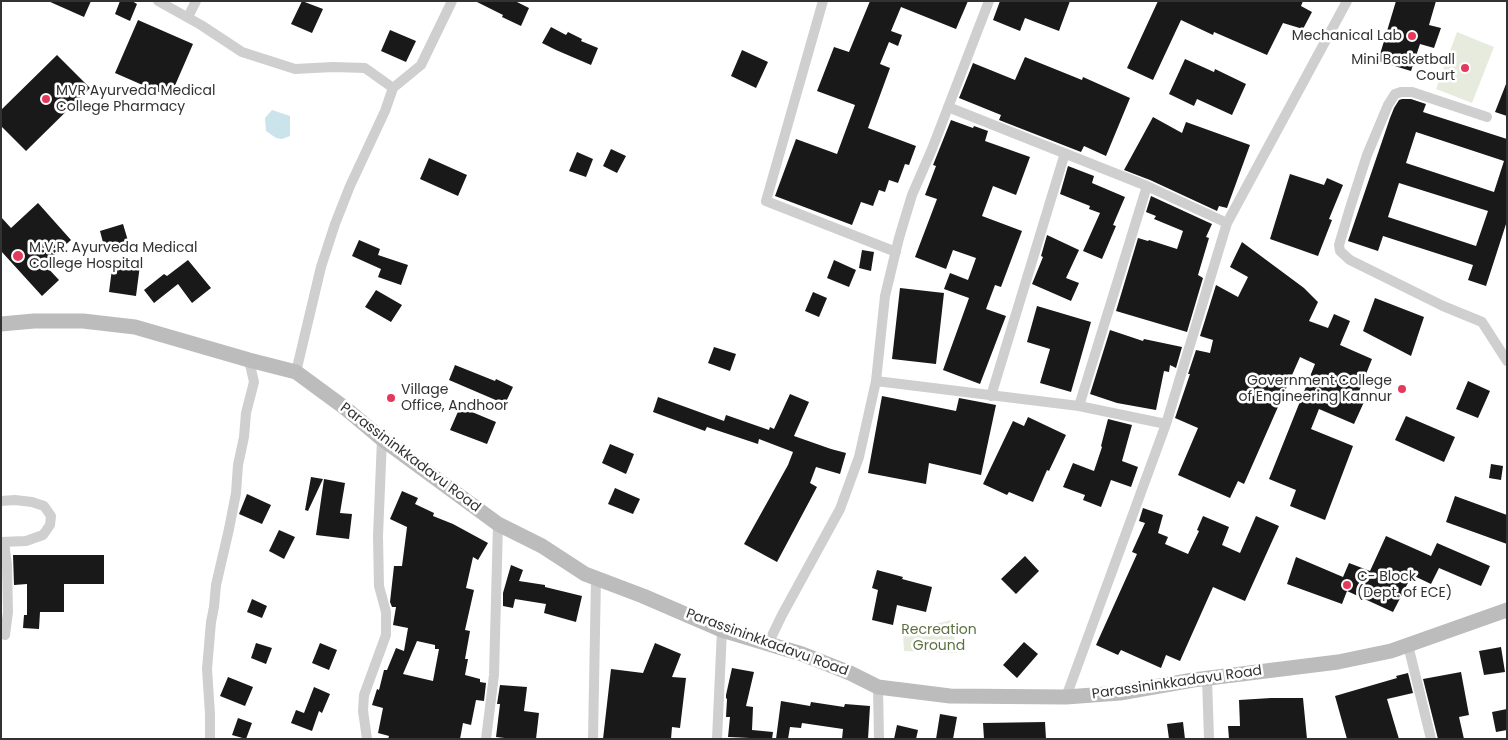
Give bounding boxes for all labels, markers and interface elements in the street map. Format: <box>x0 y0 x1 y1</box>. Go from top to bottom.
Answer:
place label: Mechanical Lab <box>1292 28 1402 44</box>
marker: Mechanical Lab <box>1406 30 1418 42</box>
place label: Mini Basketball Court <box>1351 52 1455 84</box>
marker: Mini Basketball Court <box>1459 62 1471 74</box>
place label: MVR Ayurveda Medical College Pharmacy <box>56 83 216 115</box>
marker: MVR Ayurveda Medical College Pharmacy <box>40 93 52 105</box>
place label: M.V.R. Ayurveda Medical College Hospital <box>29 240 197 272</box>
marker: M.V.R. Ayurveda Medical College Hospital <box>11 249 25 263</box>
place label: Government College of Engineering Kannur <box>1239 373 1392 406</box>
place label: Village Office, Andhoor <box>401 382 508 414</box>
marker: Government College of Engineering Kannur <box>1396 383 1408 395</box>
marker: Village Office, Andhoor <box>385 392 397 404</box>
street label: Parassininkkadavu Road <box>336 400 484 516</box>
place label: C- Block (Dept. of ECE) <box>1357 569 1452 602</box>
marker: C- Block (Dept. of ECE) <box>1341 579 1353 591</box>
street label: Parassininkkadavu Road <box>684 606 850 680</box>
park label: Recreation Ground <box>901 622 977 654</box>
street label: Parassininkkadavu Road <box>1091 663 1263 703</box>

